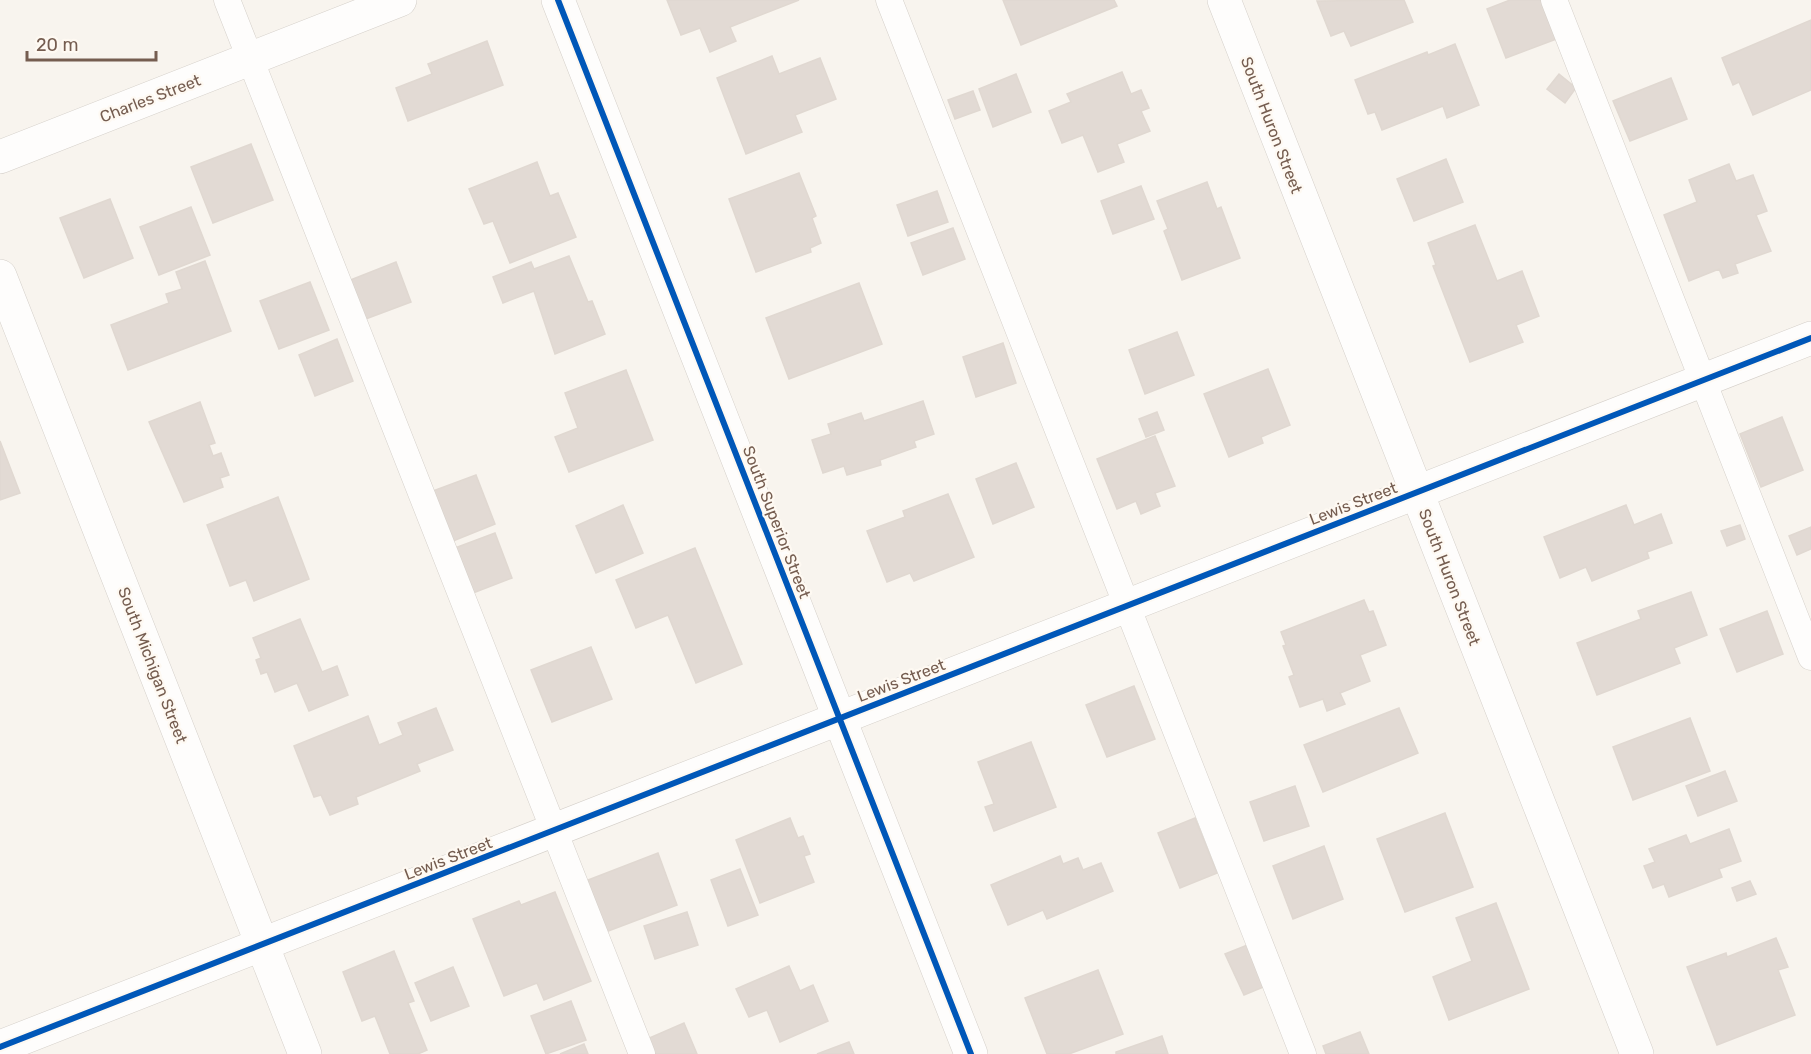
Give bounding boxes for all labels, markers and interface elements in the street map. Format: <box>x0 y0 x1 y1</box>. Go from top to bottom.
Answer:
scale bar <box>27 24 156 62</box>
text: 20 m <box>36 34 78 56</box>
street label: South Huron Street <box>1237 54 1306 196</box>
street label: Charles Street <box>97 71 203 126</box>
street label: South Superior Street <box>739 443 814 601</box>
street label: Lewis Street <box>1307 478 1400 529</box>
street label: South Huron Street <box>1415 506 1484 648</box>
street label: South Michigan Street <box>114 584 191 746</box>
street label: Lewis Street <box>855 655 948 706</box>
street label: Lewis Street <box>402 833 495 884</box>

